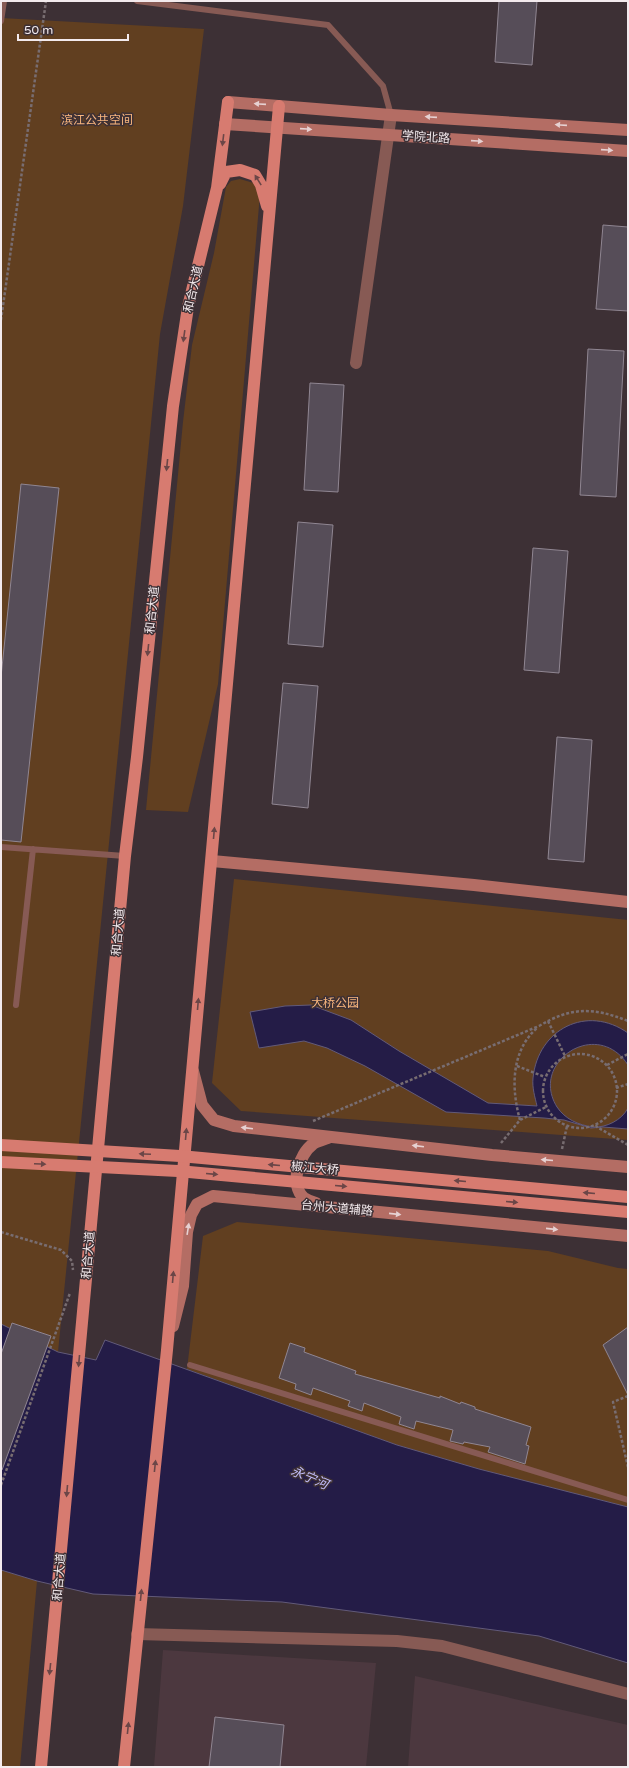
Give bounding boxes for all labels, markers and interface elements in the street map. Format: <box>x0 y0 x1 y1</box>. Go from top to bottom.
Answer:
scale bar <box>18 16 128 42</box>
text: 50 m <box>24 23 53 37</box>
one-way arrow <box>254 101 266 108</box>
park label: 滨江公共空间 <box>61 113 133 127</box>
one-way arrow <box>425 114 437 121</box>
one-way arrow <box>555 122 567 129</box>
one-way arrow <box>300 126 312 133</box>
street label: 学院北路 <box>402 128 450 146</box>
one-way arrow <box>220 134 226 146</box>
one-way arrow <box>471 137 483 144</box>
one-way arrow <box>601 146 613 153</box>
one-way arrow <box>254 175 262 185</box>
street label: 和合大道 <box>181 264 205 314</box>
one-way arrow <box>181 330 187 342</box>
one-way arrow <box>164 459 171 471</box>
street label: 和合大道 <box>143 585 161 635</box>
one-way arrow <box>145 644 151 656</box>
one-way arrow <box>211 827 218 839</box>
street label: 和合大道 <box>109 907 127 957</box>
park label: 大桥公园 <box>311 996 359 1010</box>
one-way arrow <box>195 998 202 1010</box>
one-way arrow <box>241 1124 253 1131</box>
one-way arrow <box>183 1127 189 1140</box>
one-way arrow <box>412 1143 424 1149</box>
one-way arrow <box>139 1150 151 1157</box>
one-way arrow <box>541 1156 553 1163</box>
street label: 椒江大桥 <box>290 1159 340 1177</box>
one-way arrow <box>34 1161 47 1167</box>
one-way arrow <box>268 1161 281 1168</box>
one-way arrow <box>206 1171 218 1178</box>
one-way arrow <box>454 1178 466 1185</box>
one-way arrow <box>335 1183 347 1189</box>
one-way arrow <box>583 1190 595 1197</box>
street label: 台州大道辅路 <box>301 1198 373 1218</box>
one-way arrow <box>506 1198 518 1205</box>
one-way arrow <box>389 1210 401 1217</box>
one-way arrow <box>185 1223 191 1235</box>
one-way arrow <box>546 1226 558 1232</box>
street label: 和合大道 <box>79 1230 97 1280</box>
one-way arrow <box>170 1271 176 1283</box>
one-way arrow <box>76 1355 82 1367</box>
one-way arrow <box>152 1460 158 1472</box>
water label: 永宁河 <box>289 1463 333 1494</box>
one-way arrow <box>64 1485 70 1497</box>
street label: 和合大道 <box>50 1552 68 1602</box>
one-way arrow <box>138 1589 145 1601</box>
one-way arrow <box>47 1663 54 1675</box>
one-way arrow <box>124 1722 131 1734</box>

